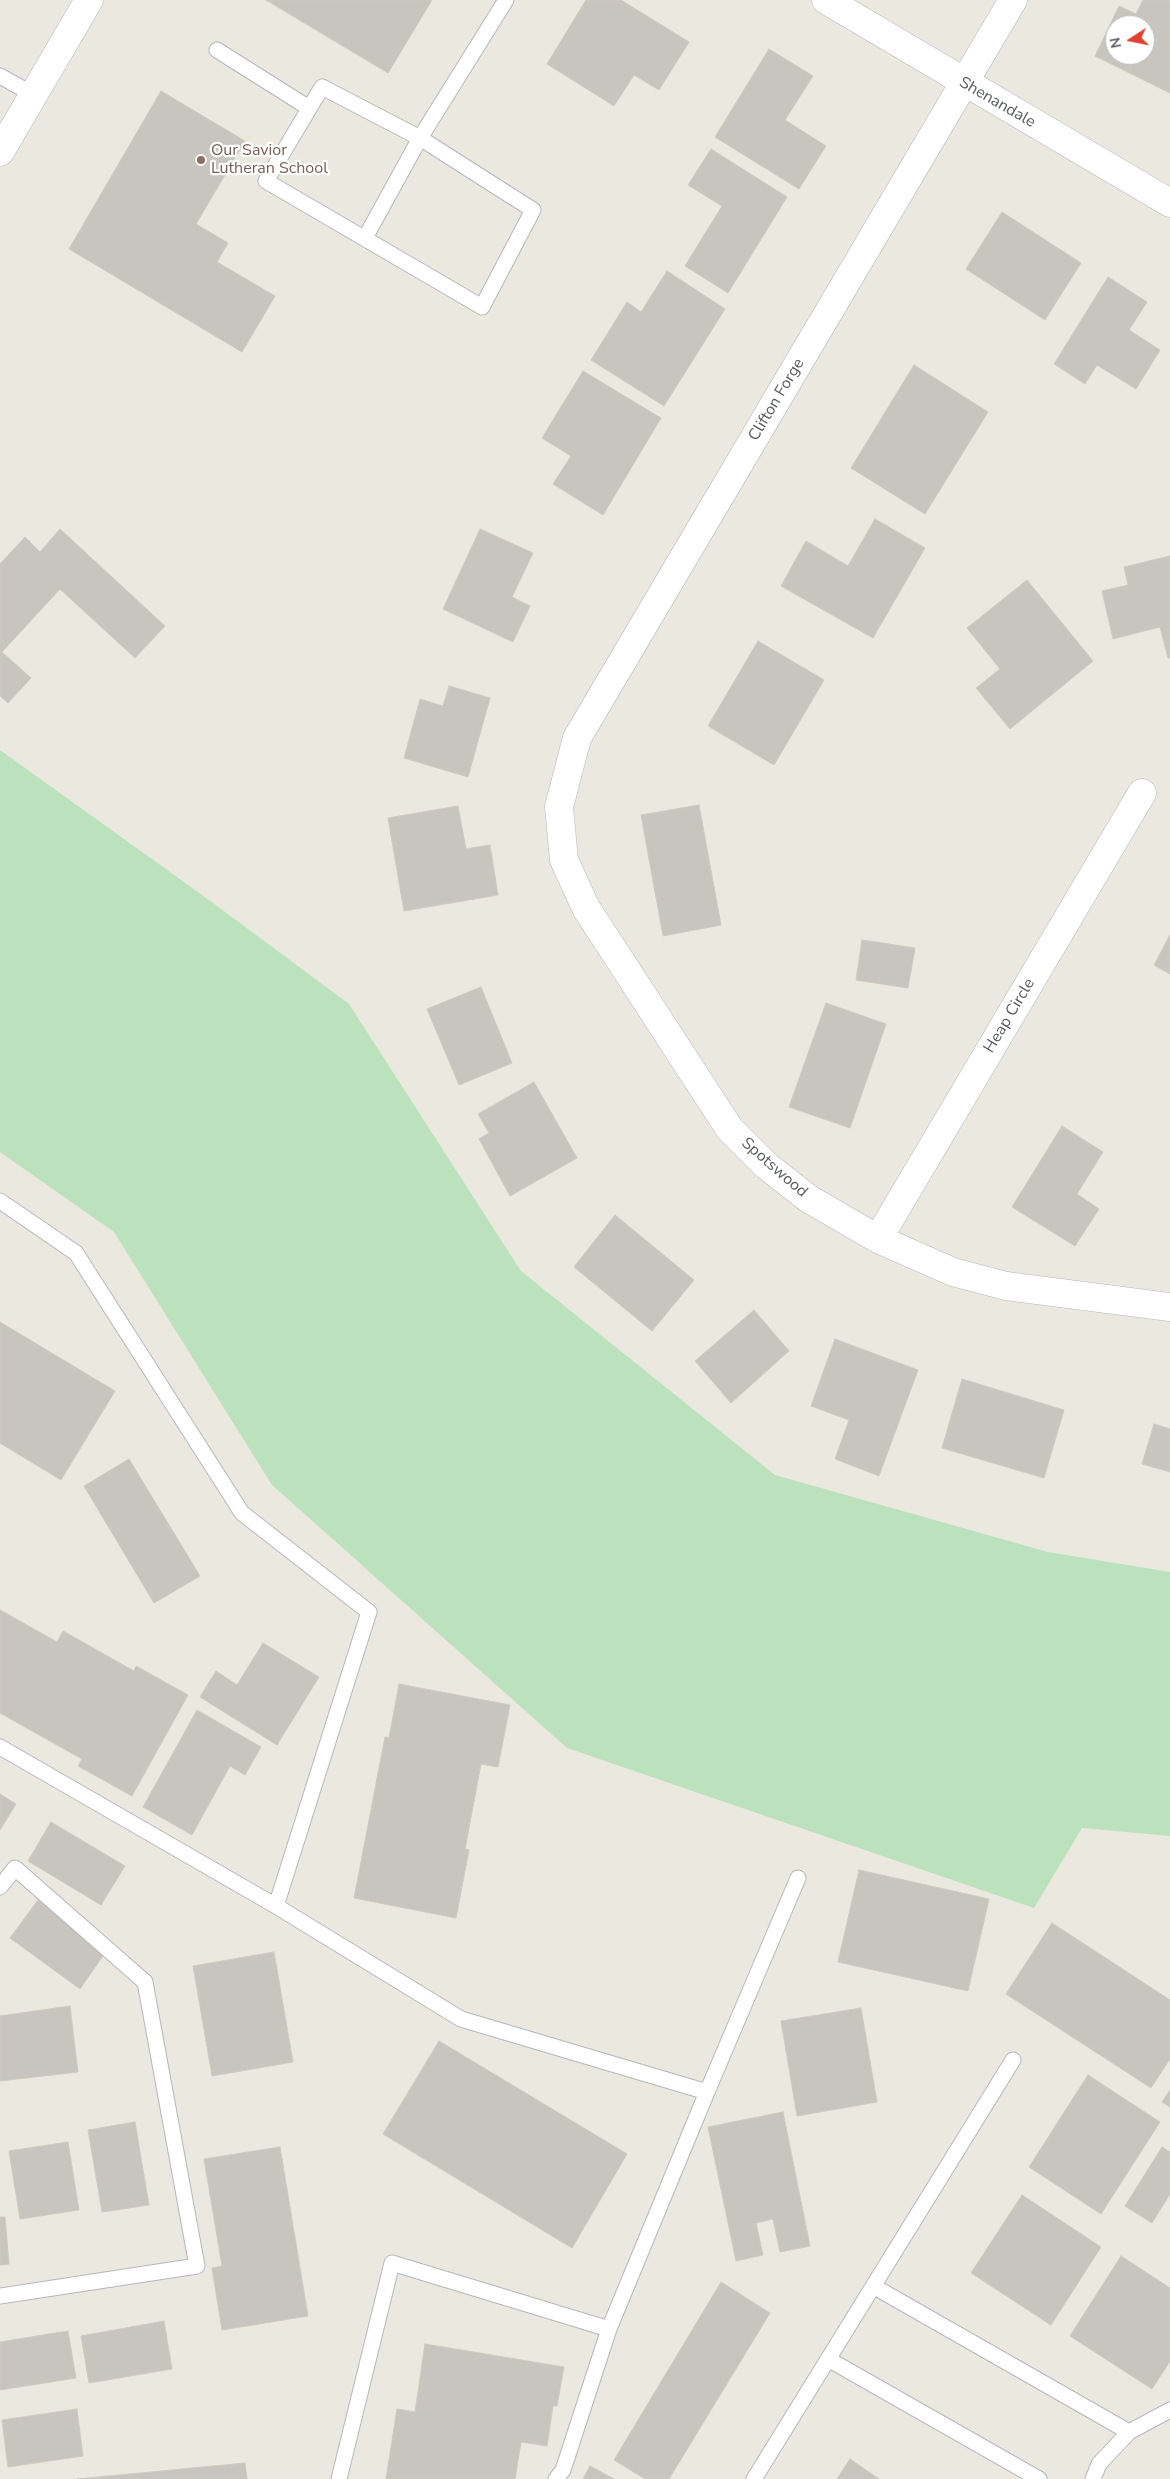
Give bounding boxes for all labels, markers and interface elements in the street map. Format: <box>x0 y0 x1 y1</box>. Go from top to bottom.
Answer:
north arrow <box>1105 15 1155 65</box>
text: N <box>1105 36 1126 50</box>
street label: Shenandale <box>955 73 1039 133</box>
place label: Our Savior Lutheran School <box>211 141 328 179</box>
marker: Our Savior Lutheran School <box>195 154 207 166</box>
street label: Clifton Forge <box>745 355 809 445</box>
street label: Heap Circle <box>980 975 1040 1057</box>
street label: Spotswood <box>737 1134 811 1202</box>

